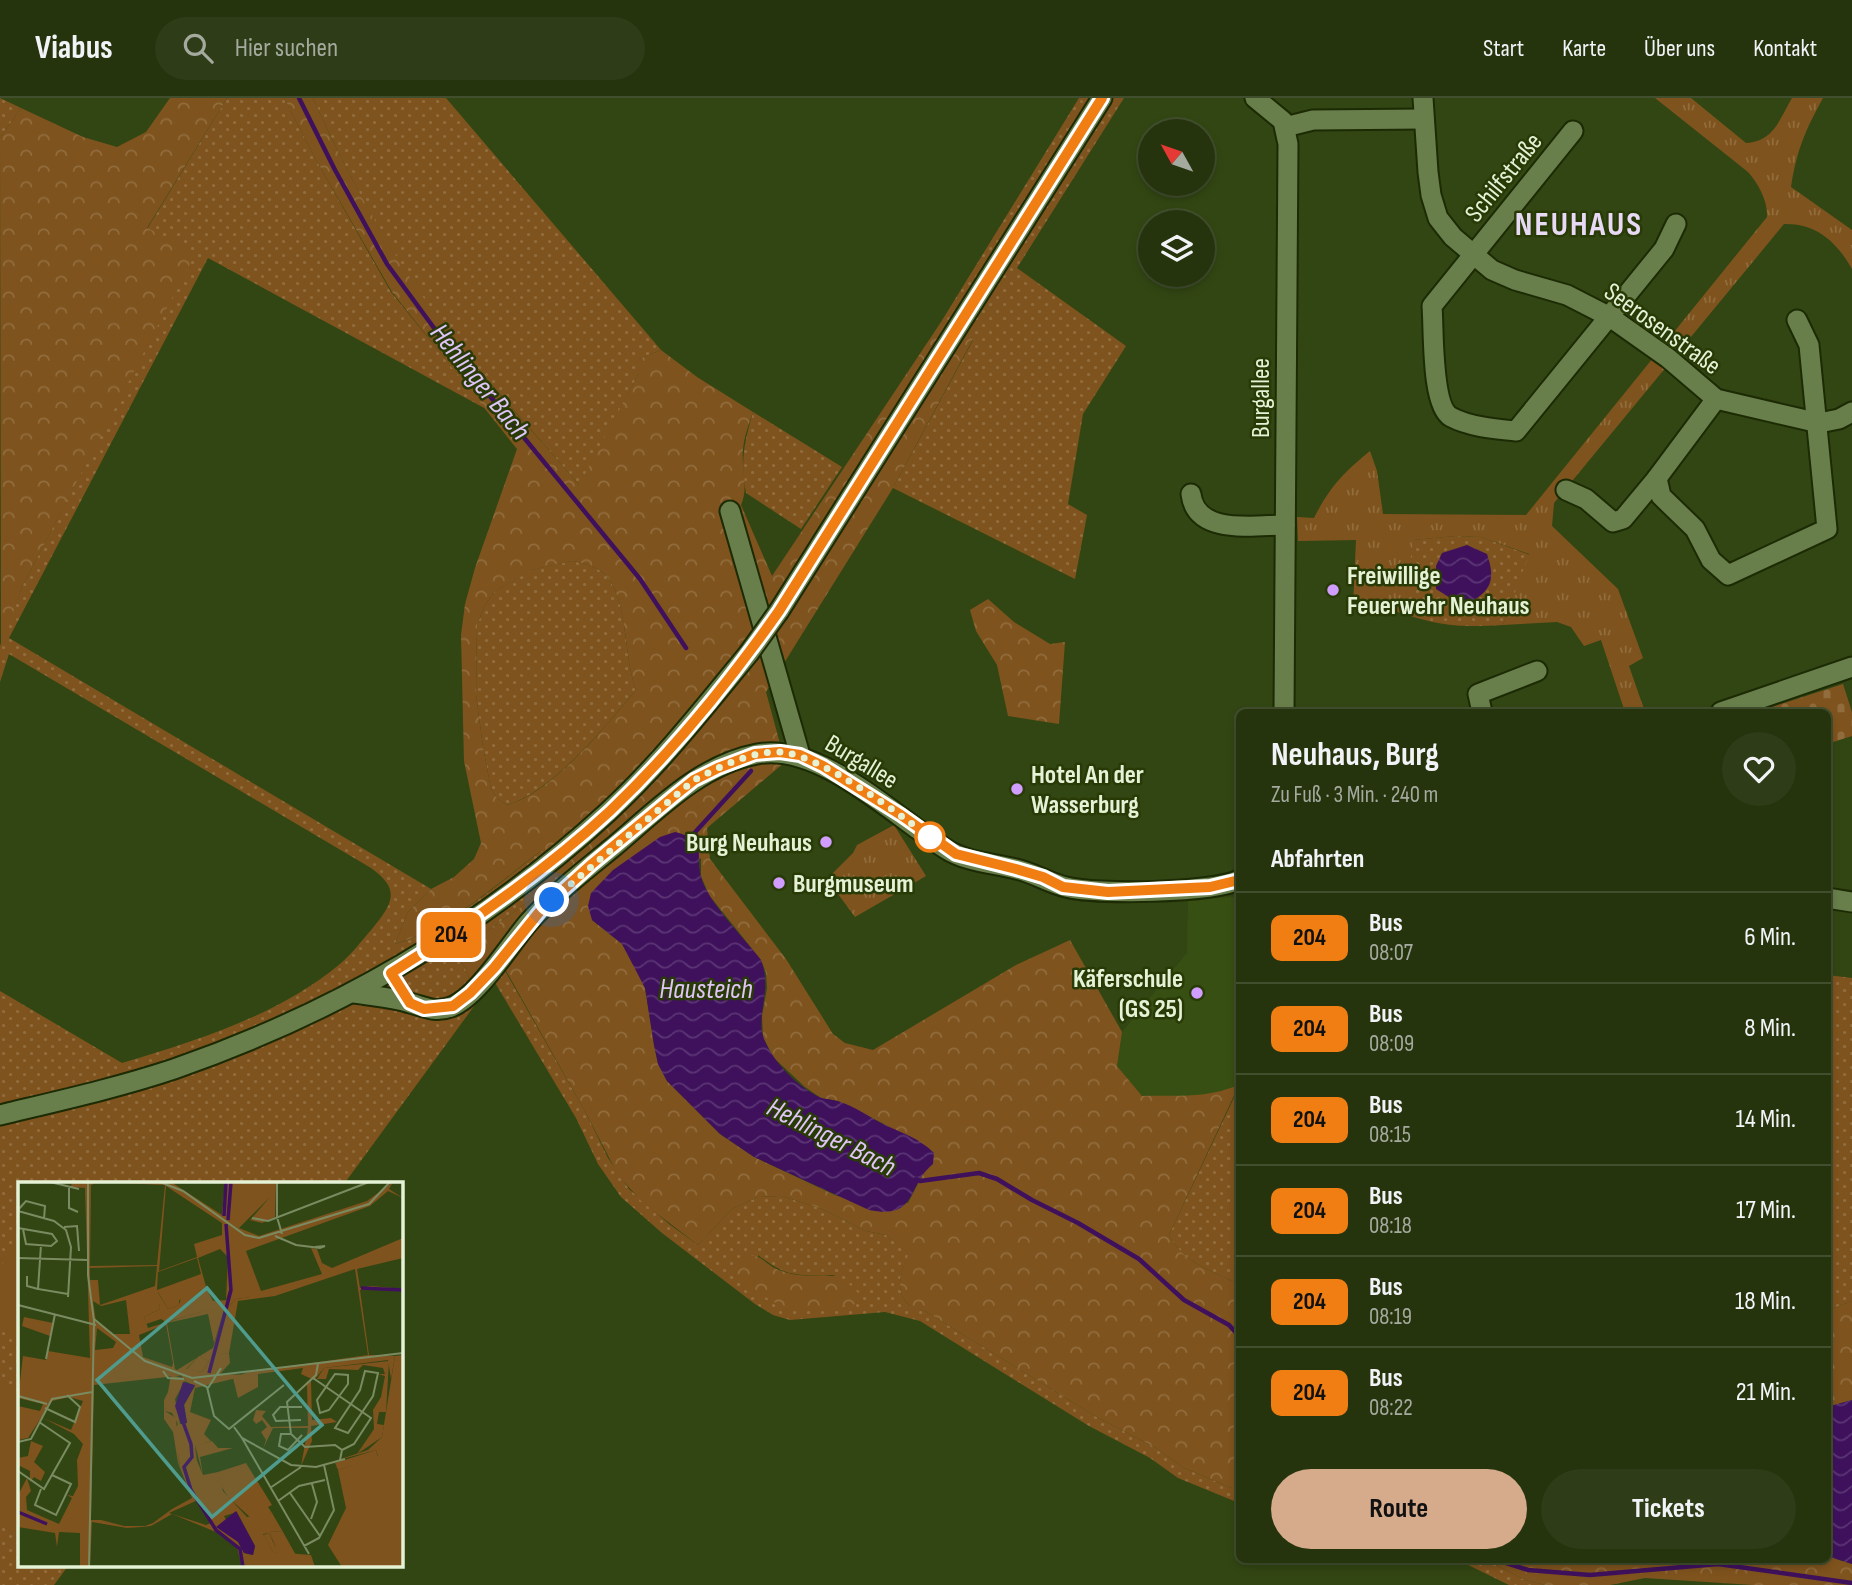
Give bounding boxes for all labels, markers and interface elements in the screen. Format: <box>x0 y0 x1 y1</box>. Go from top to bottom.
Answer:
search box <box>155 17 645 80</box>
text: Viabus <box>35 28 113 68</box>
icon: search <box>179 29 217 67</box>
text: Hier suchen <box>235 33 338 64</box>
text: Start <box>1483 34 1524 63</box>
text: Karte <box>1562 34 1606 63</box>
text: Über uns <box>1644 34 1715 63</box>
text: Kontakt <box>1753 34 1817 63</box>
north arrow <box>1138 119 1214 196</box>
map controls <box>1138 119 1215 287</box>
street label: Schilfstraße <box>1459 127 1549 229</box>
district label: NEUHAUS <box>1515 205 1643 245</box>
button: layers <box>1138 210 1215 287</box>
street label: Seerosenstraße <box>1598 277 1726 382</box>
water label: Hehlinger Bach <box>423 317 537 447</box>
street label: Burgallee <box>1246 358 1277 438</box>
place label: Freiwillige Feuerwehr Neuhaus <box>1347 561 1530 622</box>
marker: Freiwillige Feuerwehr Neuhaus <box>1325 582 1341 598</box>
street label: Burgallee <box>819 728 903 796</box>
button: heart <box>1722 732 1796 806</box>
text: Neuhaus, Burg <box>1271 735 1439 775</box>
place label: Hotel An der Wasserburg <box>1031 760 1144 821</box>
marker: Hotel An der Wasserburg <box>1009 781 1025 797</box>
text: Zu Fuß · 3 Min. · 240 m <box>1271 781 1438 809</box>
unlabelled marker <box>915 822 945 852</box>
place label: Burg Neuhaus <box>686 828 812 859</box>
marker: Burg Neuhaus <box>818 834 834 850</box>
text: Abfahrten <box>1271 844 1364 875</box>
place label: Burgmuseum <box>793 869 913 900</box>
marker: Burgmuseum <box>771 875 787 891</box>
your location <box>534 882 569 917</box>
text: Bus <box>1369 908 1403 939</box>
line badge: 204 <box>411 912 491 958</box>
text: 204 <box>434 920 468 949</box>
text: 6 Min. <box>1744 922 1796 953</box>
text: 204 <box>1293 923 1326 952</box>
text: 08:07 <box>1369 939 1413 967</box>
place label: Käferschule (GS 25) <box>1073 964 1183 1025</box>
water label: Hausteich <box>659 973 753 1006</box>
marker: Käferschule (GS 25) <box>1189 985 1205 1001</box>
text: Bus <box>1369 999 1403 1030</box>
text: 8 Min. <box>1744 1013 1796 1044</box>
text: 204 <box>1293 1014 1326 1043</box>
text: 08:09 <box>1369 1030 1414 1058</box>
text: Bus <box>1369 1090 1403 1121</box>
water label: Hehlinger Bach <box>761 1091 901 1184</box>
text: 14 Min. <box>1736 1104 1796 1135</box>
text: 204 <box>1293 1105 1326 1134</box>
text: 08:15 <box>1369 1121 1411 1149</box>
text: Bus <box>1369 1181 1403 1212</box>
inset map <box>18 1182 402 1568</box>
text: 17 Min. <box>1736 1195 1796 1226</box>
text: 204 <box>1293 1196 1326 1225</box>
text: 08:18 <box>1369 1212 1412 1240</box>
text: Bus <box>1369 1272 1403 1303</box>
text: 18 Min. <box>1735 1286 1796 1317</box>
text: 204 <box>1293 1287 1326 1316</box>
text: 08:19 <box>1369 1303 1412 1331</box>
text: Bus <box>1369 1363 1403 1394</box>
text: 21 Min. <box>1736 1377 1796 1408</box>
text: 204 <box>1293 1378 1326 1407</box>
text: 08:22 <box>1369 1394 1413 1422</box>
button: Route <box>1271 1469 1527 1549</box>
button: Tickets <box>1541 1469 1796 1549</box>

